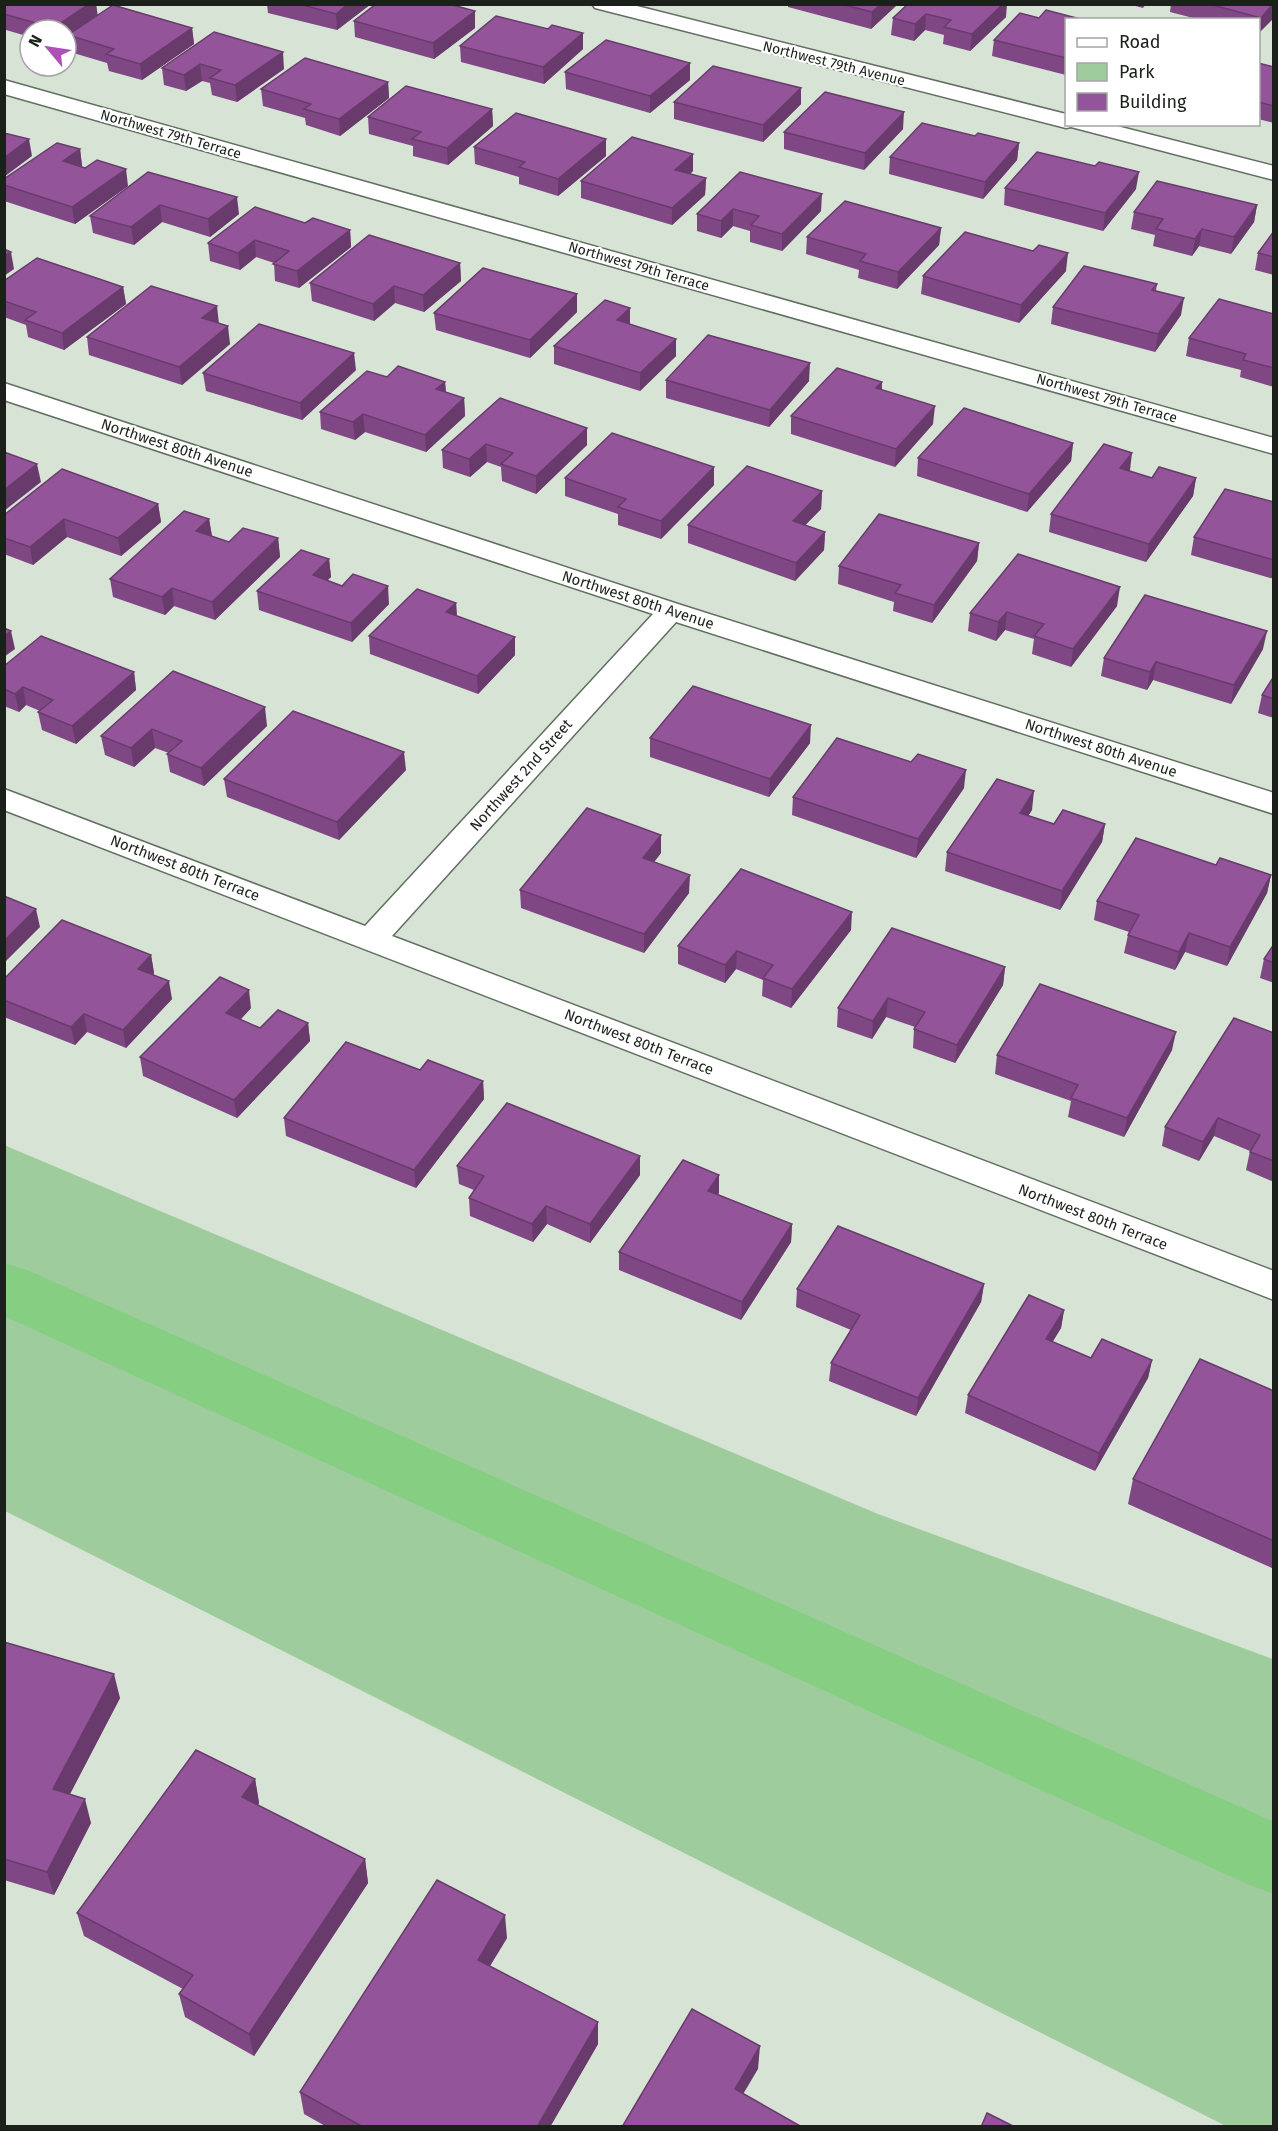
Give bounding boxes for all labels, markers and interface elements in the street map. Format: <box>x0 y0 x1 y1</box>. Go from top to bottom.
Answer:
north arrow <box>18 18 78 78</box>
legend <box>1065 18 1260 126</box>
text: Road <box>1119 31 1161 53</box>
text: N <box>24 32 46 50</box>
street label: Northwest 79th Avenue <box>761 38 907 89</box>
text: Park <box>1119 61 1155 83</box>
text: Building <box>1119 91 1187 113</box>
street label: Northwest 79th Terrace <box>98 106 243 163</box>
street label: Northwest 79th Terrace <box>566 238 711 295</box>
street label: Northwest 79th Terrace <box>1034 370 1179 427</box>
street label: Northwest 80th Avenue <box>99 415 255 481</box>
street label: Northwest 80th Avenue <box>560 567 716 633</box>
street label: Northwest 2nd Street <box>466 715 576 835</box>
street label: Northwest 80th Avenue <box>1023 715 1179 781</box>
street label: Northwest 80th Terrace <box>108 831 262 905</box>
street label: Northwest 80th Terrace <box>562 1005 716 1079</box>
street label: Northwest 80th Terrace <box>1016 1180 1170 1254</box>

